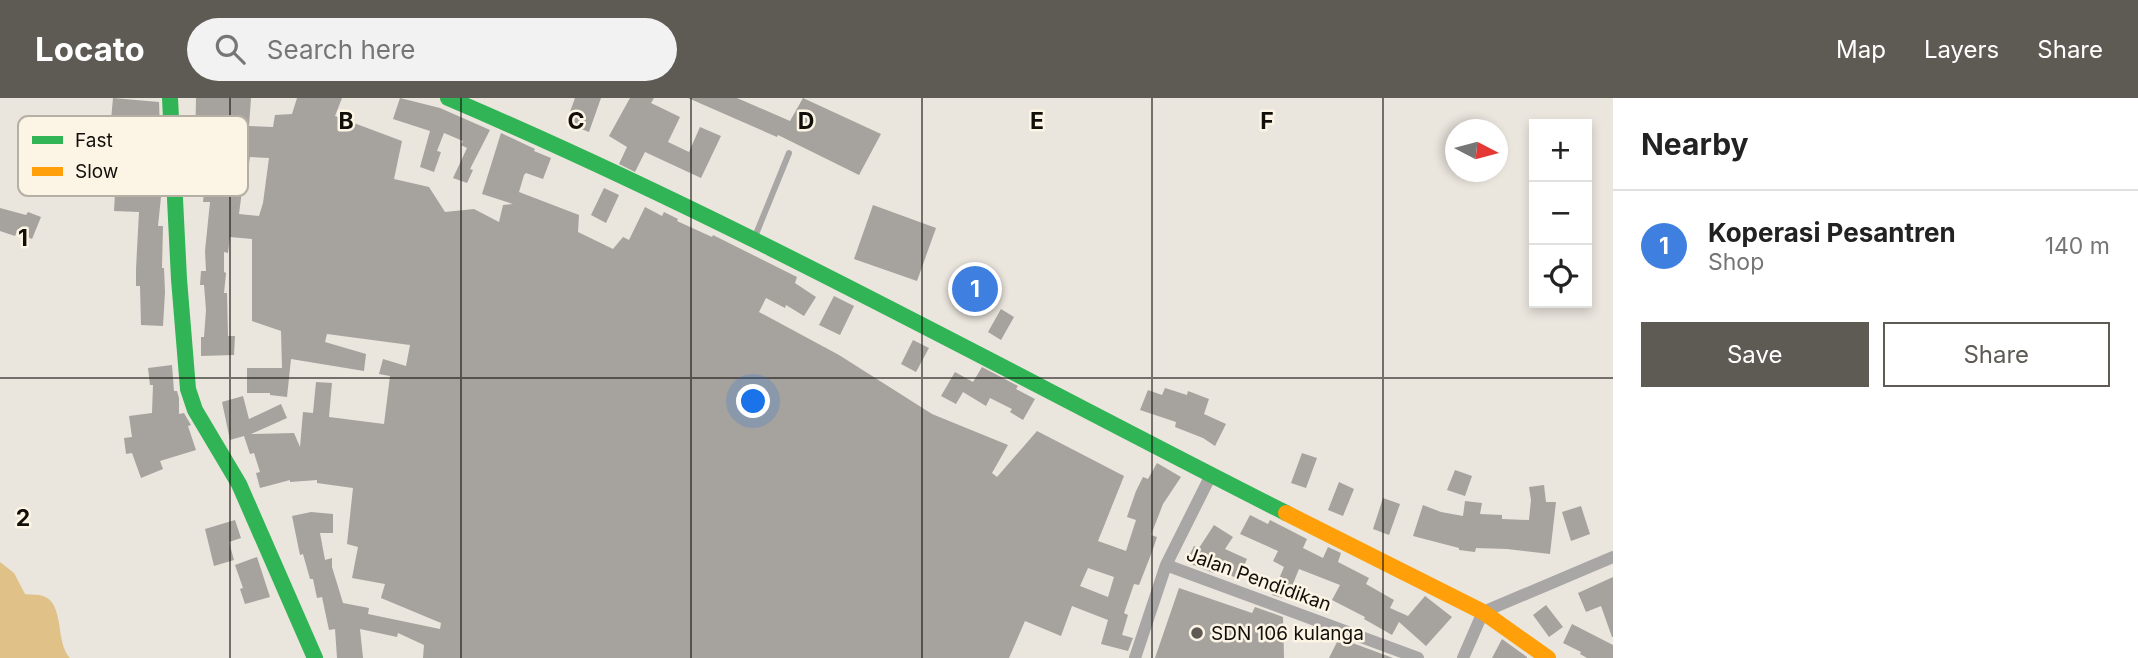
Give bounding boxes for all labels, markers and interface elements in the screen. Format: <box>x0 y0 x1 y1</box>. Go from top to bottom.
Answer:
search box <box>187 18 677 81</box>
text: Locato <box>35 29 145 69</box>
icon: search <box>211 30 249 68</box>
text: Search here <box>267 34 415 65</box>
text: Map <box>1836 35 1886 64</box>
text: Layers <box>1924 35 1999 64</box>
text: Share <box>2037 35 2103 64</box>
text: B <box>338 107 354 135</box>
text: C <box>567 107 585 135</box>
text: D <box>798 107 814 135</box>
text: E <box>1030 107 1044 135</box>
text: F <box>1260 107 1274 135</box>
legend <box>18 116 248 196</box>
north arrow <box>1445 119 1508 182</box>
map controls <box>1529 119 1592 308</box>
button: + <box>1529 119 1592 182</box>
text: Nearby <box>1641 126 1749 162</box>
text: Fast <box>75 129 113 152</box>
text: Slow <box>75 160 118 183</box>
button: − <box>1529 182 1592 245</box>
text: Koperasi Pesantren <box>1708 217 1956 248</box>
text: 1 <box>18 224 28 252</box>
text: 1 <box>1659 232 1669 260</box>
text: 140 m <box>2045 232 2110 260</box>
button: locate <box>1529 245 1592 308</box>
text: Shop <box>1708 248 1764 276</box>
pin: 1 <box>952 263 998 315</box>
button: Save <box>1641 322 1869 387</box>
button: Share <box>1883 322 2110 387</box>
your location <box>736 384 770 418</box>
text: 2 <box>16 504 30 532</box>
street label: Jalan Pendidikan <box>1183 543 1334 616</box>
place label: SDN 106 kulanga <box>1211 622 1364 645</box>
marker: SDN 106 kulanga <box>1189 625 1205 641</box>

